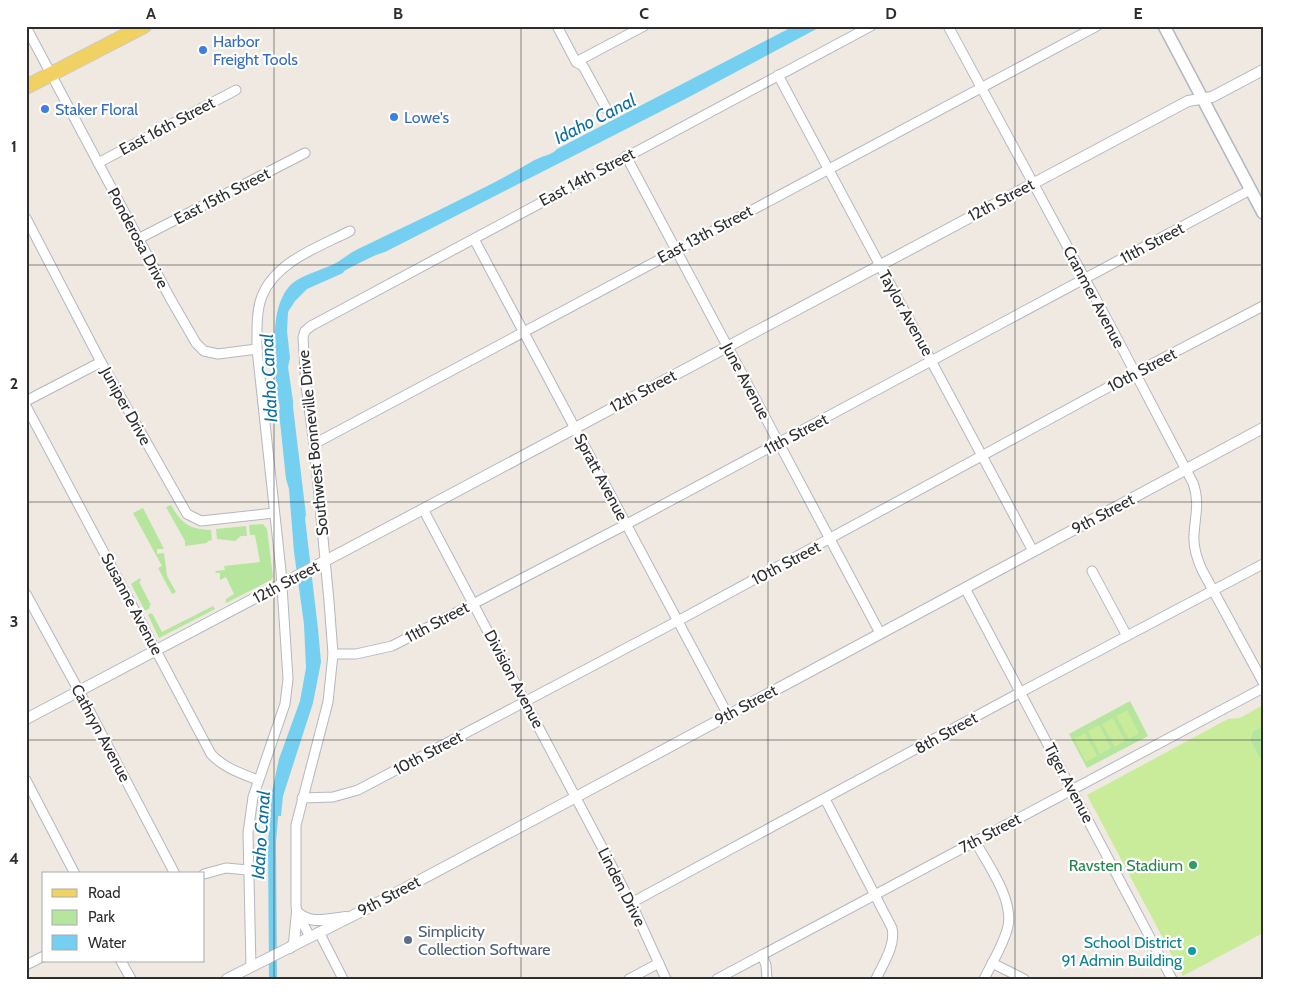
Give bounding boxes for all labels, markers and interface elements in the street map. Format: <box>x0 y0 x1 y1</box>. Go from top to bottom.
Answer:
text: A <box>146 4 156 23</box>
text: B <box>393 4 403 23</box>
text: C <box>639 4 649 23</box>
text: D <box>885 4 897 23</box>
text: E <box>1133 4 1143 23</box>
place label: Harbor Freight Tools <box>213 32 298 69</box>
marker: Harbor Freight Tools <box>197 44 209 56</box>
water label: Idaho Canal <box>551 89 640 149</box>
street label: East 16th Street <box>116 93 218 159</box>
place label: Staker Floral <box>55 100 138 119</box>
marker: Staker Floral <box>39 103 51 115</box>
place label: Lowe's <box>404 108 450 127</box>
marker: Lowe's <box>388 111 400 123</box>
text: 1 <box>11 137 17 156</box>
street label: East 14th Street <box>536 144 639 210</box>
street label: East 15th Street <box>171 163 274 228</box>
street label: 12th Street <box>965 174 1038 225</box>
street label: Ponderosa Drive <box>104 184 172 292</box>
street label: East 13th Street <box>654 201 756 267</box>
street label: 11th Street <box>1117 218 1188 268</box>
street label: Cranmer Avenue <box>1059 243 1129 351</box>
street label: Taylor Avenue <box>875 267 937 359</box>
water label: Idaho Canal <box>256 332 282 423</box>
street label: June Avenue <box>717 339 774 422</box>
street label: 10th Street <box>1104 344 1180 396</box>
street label: Southwest Bonneville Drive <box>294 349 332 537</box>
street label: Juniper Drive <box>96 363 155 448</box>
street label: 12th Street <box>607 365 680 416</box>
text: 2 <box>10 374 18 393</box>
street label: 11th Street <box>761 409 832 459</box>
street label: Spratt Avenue <box>570 430 632 524</box>
street label: 9th Street <box>1069 489 1138 538</box>
street label: 10th Street <box>748 537 824 589</box>
street label: Susanne Avenue <box>97 550 167 658</box>
street label: 12th Street <box>250 556 323 607</box>
street label: 11th Street <box>402 597 473 647</box>
text: 3 <box>10 612 18 631</box>
street label: Division Avenue <box>480 627 548 731</box>
street label: 9th Street <box>712 680 781 729</box>
street label: Cathryn Avenue <box>67 681 135 785</box>
street label: 8th Street <box>911 708 981 758</box>
street label: 10th Street <box>390 727 466 779</box>
street label: Tiger Avenue <box>1040 740 1098 826</box>
water label: Idaho Canal <box>247 789 275 880</box>
street label: 7th Street <box>956 809 1024 857</box>
street label: Linden Drive <box>594 844 650 930</box>
text: 4 <box>9 849 19 868</box>
place label: Ravsten Stadium <box>1069 856 1183 875</box>
marker: Ravsten Stadium <box>1187 859 1199 871</box>
street label: 9th Street <box>355 871 424 920</box>
legend <box>42 872 205 962</box>
text: Road <box>88 884 121 902</box>
text: Park <box>88 908 115 926</box>
place label: Simplicity Collection Software <box>418 922 551 959</box>
place label: School District 91 Admin Building <box>1061 933 1183 970</box>
text: Water <box>88 934 126 952</box>
marker: Simplicity Collection Software <box>402 934 414 946</box>
marker: School District 91 Admin Building <box>1186 945 1198 957</box>

